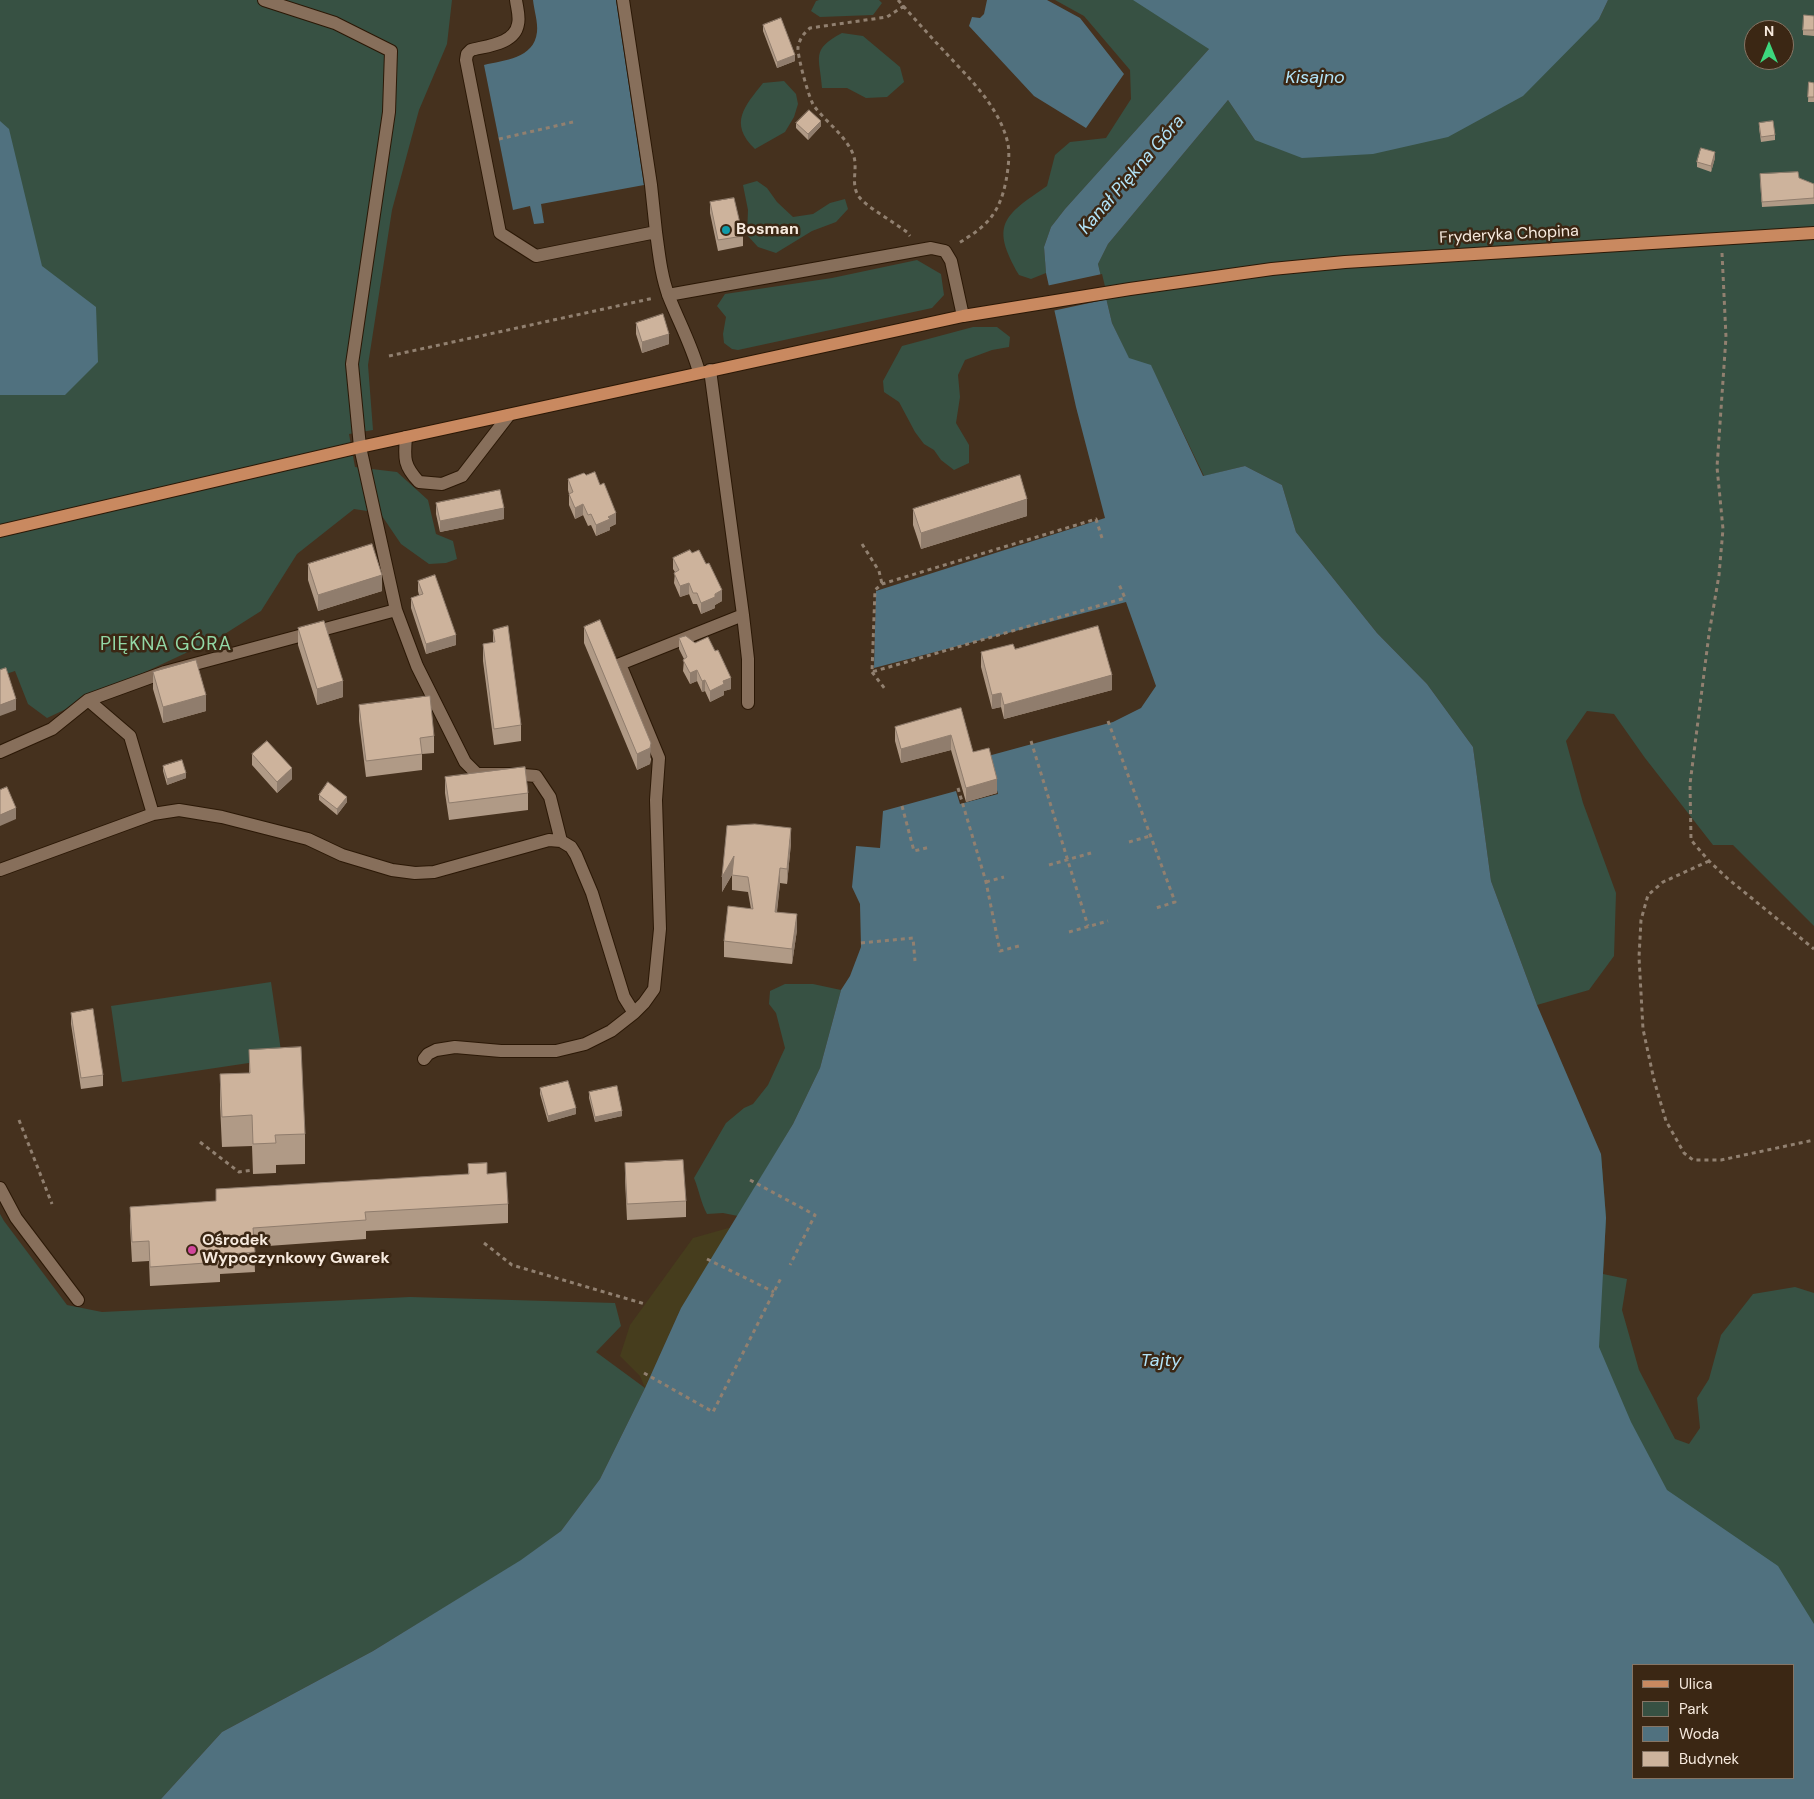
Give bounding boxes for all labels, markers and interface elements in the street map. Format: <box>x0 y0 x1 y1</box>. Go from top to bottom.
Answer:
north arrow <box>1744 20 1794 70</box>
text: N <box>1764 22 1774 40</box>
water label: Kisajno <box>1285 67 1345 89</box>
water label: Kanał Piękna Góra <box>1074 111 1190 239</box>
place label: Bosman <box>736 220 799 240</box>
street label: Fryderyka Chopina <box>1439 222 1579 248</box>
marker: Bosman <box>720 224 732 236</box>
district label: PIĘKNA GÓRA <box>99 634 233 656</box>
place label: Ośrodek Wypoczynkowy Gwarek <box>202 1231 390 1269</box>
marker: Ośrodek Wypoczynkowy Gwarek <box>186 1244 198 1256</box>
water label: Tajty <box>1141 1350 1181 1372</box>
legend <box>1632 1664 1794 1779</box>
text: Ulica <box>1679 1674 1713 1694</box>
text: Park <box>1679 1699 1709 1719</box>
text: Woda <box>1679 1724 1719 1744</box>
text: Budynek <box>1679 1749 1739 1769</box>

